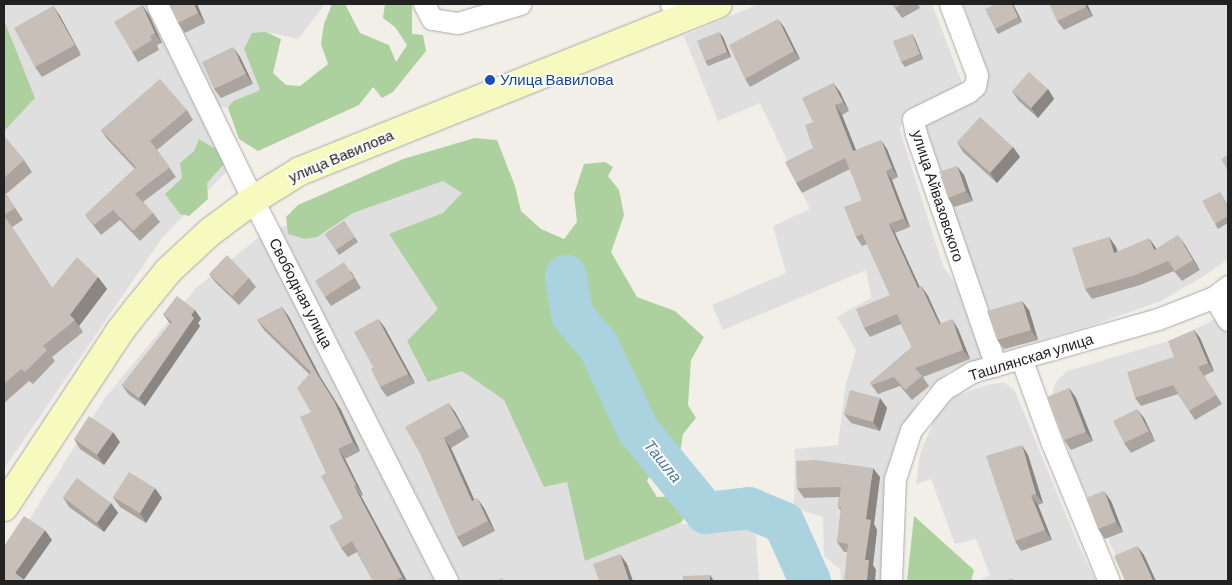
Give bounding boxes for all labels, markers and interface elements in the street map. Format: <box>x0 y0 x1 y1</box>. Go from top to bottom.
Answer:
place label: Улица Вавилова <box>500 71 614 89</box>
marker: Улица Вавилова <box>484 74 496 86</box>
street label: улица Вавилова <box>286 126 396 186</box>
street label: улица Айвазовского <box>908 128 968 264</box>
street label: Свободная улица <box>265 235 337 351</box>
street label: Ташлянская улица <box>967 330 1095 384</box>
water label: Ташла <box>640 436 686 486</box>

